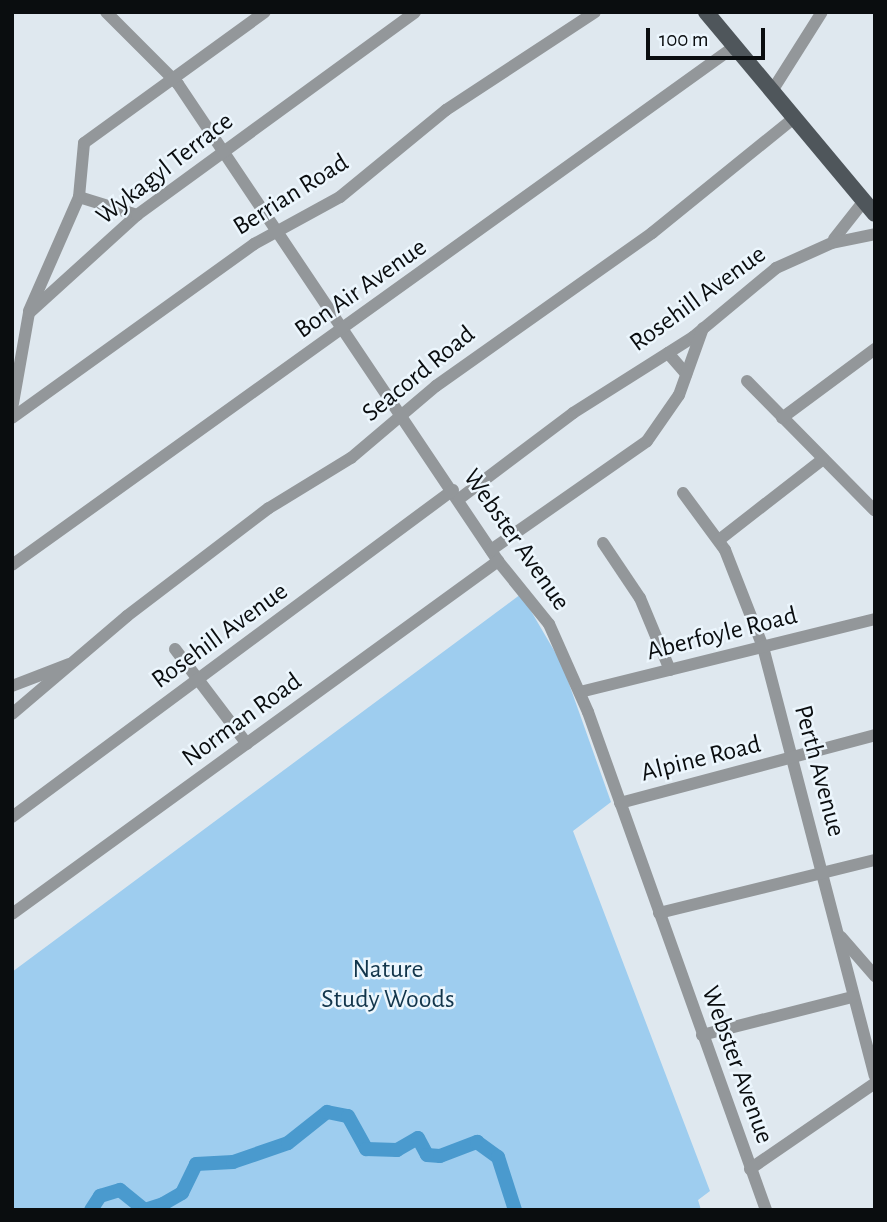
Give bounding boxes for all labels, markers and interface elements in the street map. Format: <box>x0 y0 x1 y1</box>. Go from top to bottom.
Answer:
scale bar <box>649 14 768 58</box>
text: 100 m <box>659 29 709 50</box>
street label: Wykagyl Terrace <box>90 106 240 232</box>
street label: Berrian Road <box>228 147 354 243</box>
street label: Bon Air Avenue <box>289 232 433 346</box>
street label: Rosehill Avenue <box>624 239 772 359</box>
street label: Seacord Road <box>356 319 482 429</box>
street label: Webster Avenue <box>456 463 576 617</box>
street label: Rosehill Avenue <box>146 576 294 696</box>
street label: Aberfoyle Road <box>643 600 801 668</box>
street label: Norman Road <box>176 666 308 774</box>
street label: Perth Avenue <box>786 702 852 840</box>
street label: Alpine Road <box>638 729 764 789</box>
park label: Nature Study Woods <box>321 954 455 1016</box>
street label: Webster Avenue <box>694 982 780 1148</box>

